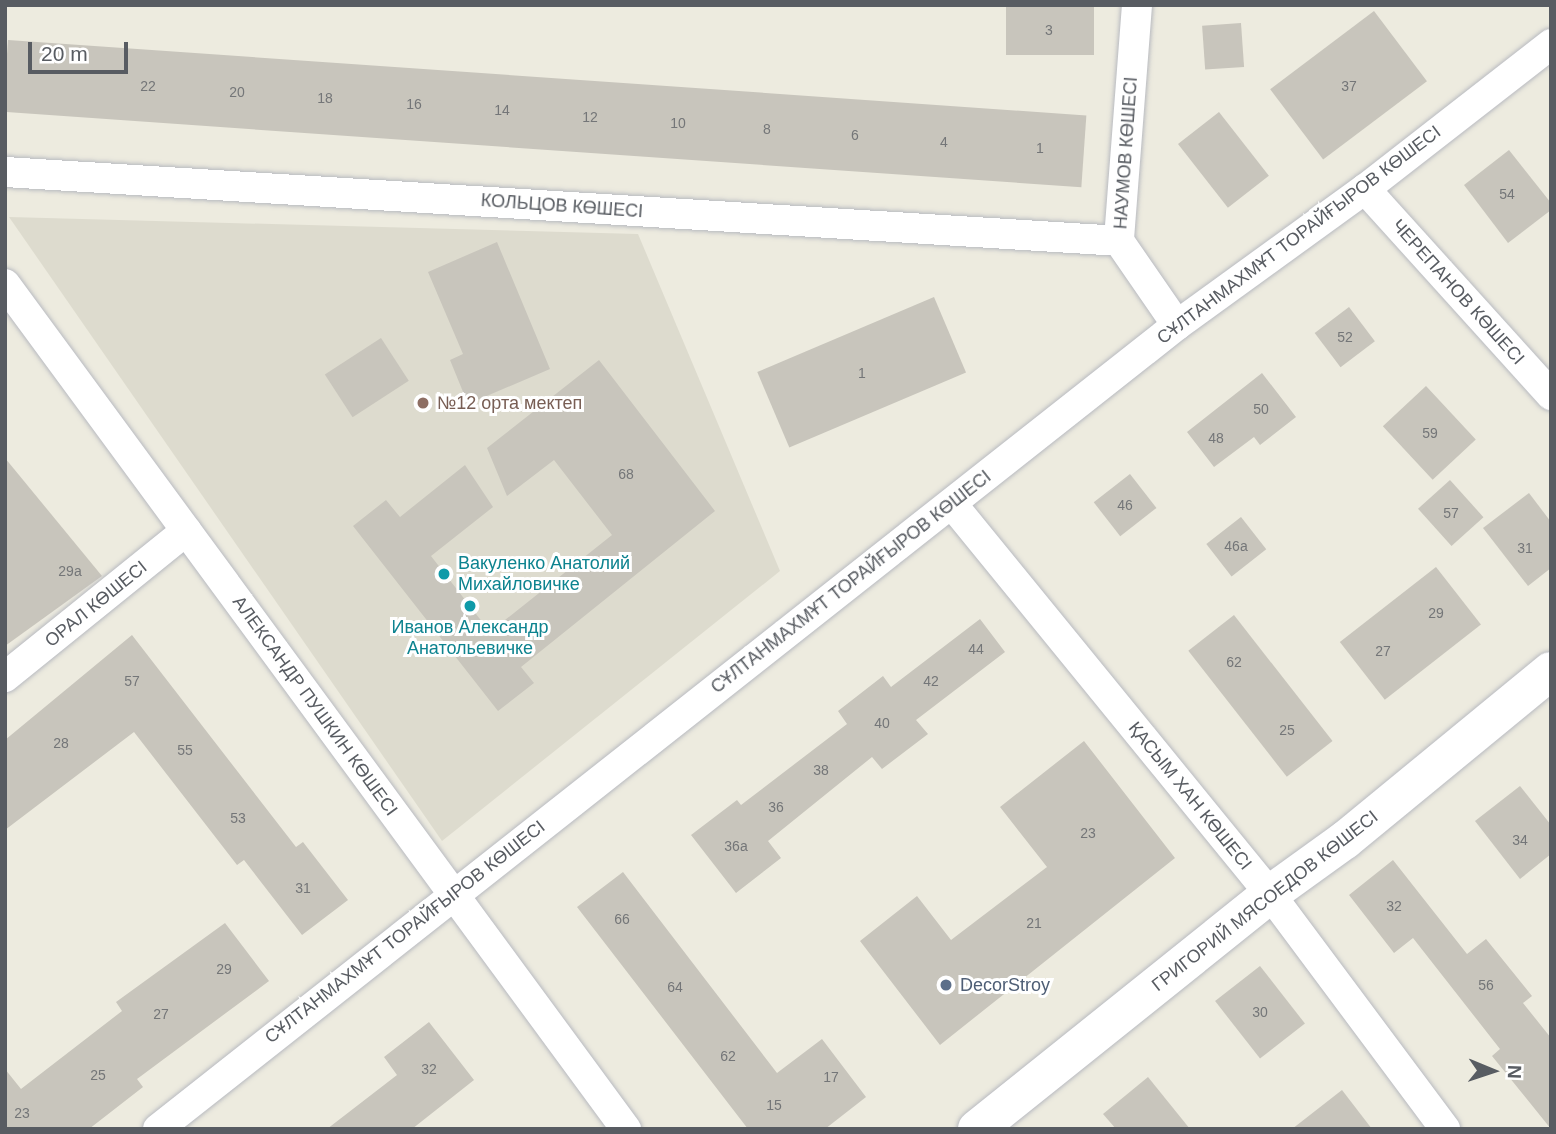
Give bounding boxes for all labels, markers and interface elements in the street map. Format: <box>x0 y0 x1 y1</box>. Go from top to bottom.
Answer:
house number: 3 <box>1045 22 1053 38</box>
scale bar <box>32 28 131 72</box>
text: 20 m <box>41 42 88 65</box>
street label: НАУМОВ КӨШЕСІ <box>1110 76 1142 230</box>
house number: 22 <box>140 78 156 94</box>
house number: 37 <box>1341 78 1357 94</box>
house number: 20 <box>229 84 245 100</box>
house number: 18 <box>317 90 333 106</box>
house number: 16 <box>406 96 422 112</box>
house number: 14 <box>494 102 510 118</box>
house number: 12 <box>582 109 598 125</box>
house number: 10 <box>670 115 686 131</box>
house number: 8 <box>763 121 771 137</box>
street label: СҰЛТАНМАХМҰТ ТОРАЙҒЫРОВ КӨШЕСІ <box>1153 121 1445 349</box>
house number: 6 <box>851 127 859 143</box>
house number: 4 <box>940 134 948 150</box>
house number: 1 <box>1036 140 1044 156</box>
house number: 54 <box>1499 186 1515 202</box>
street label: КОЛЬЦОВ КӨШЕСІ <box>480 190 644 222</box>
street label: ЧЕРЕПАНОВ КӨШЕСІ <box>1387 215 1529 369</box>
house number: 52 <box>1337 329 1353 345</box>
house number: 1 <box>858 365 866 381</box>
place label: №12 орта мектеп <box>437 392 582 414</box>
marker: №12 орта мектеп <box>415 395 431 411</box>
house number: 50 <box>1253 401 1269 417</box>
house number: 59 <box>1422 425 1438 441</box>
house number: 48 <box>1208 430 1224 446</box>
house number: 68 <box>618 466 634 482</box>
street label: СҰЛТАНМАХМҰТ ТОРАЙҒЫРОВ КӨШЕСІ <box>707 466 995 698</box>
house number: 46 <box>1117 497 1133 513</box>
house number: 57 <box>1443 505 1459 521</box>
house number: 46а <box>1224 538 1248 554</box>
house number: 31 <box>1517 540 1533 556</box>
place label: Вакуленко Анатолий Михайловичке <box>458 553 630 596</box>
street label: ОРАЛ КӨШЕСІ <box>41 556 151 652</box>
house number: 29а <box>58 563 82 579</box>
marker: Вакуленко Анатолий Михайловичке <box>436 566 452 582</box>
street label: АЛЕКСАНДР ПУШКИН КӨШЕСІ <box>228 592 402 820</box>
marker: Иванов Александр Анатольевичке <box>462 598 478 614</box>
house number: 29 <box>1428 605 1444 621</box>
place label: Иванов Александр Анатольевичке <box>392 617 548 660</box>
house number: 44 <box>968 641 984 657</box>
house number: 27 <box>1375 643 1391 659</box>
house number: 62 <box>1226 654 1242 670</box>
house number: 57 <box>124 673 140 689</box>
house number: 42 <box>923 673 939 689</box>
house number: 40 <box>874 715 890 731</box>
street label: ҚАСЫМ ХАН КӨШЕСІ <box>1124 718 1256 874</box>
house number: 25 <box>1279 722 1295 738</box>
house number: 28 <box>53 735 69 751</box>
house number: 55 <box>177 742 193 758</box>
house number: 38 <box>813 762 829 778</box>
house number: 36 <box>768 799 784 815</box>
street label: ГРИГОРИЙ МЯСОЕДОВ КӨШЕСІ <box>1148 806 1382 996</box>
house number: 53 <box>230 810 246 826</box>
street label: СҰЛТАНМАХМҰТ ТОРАЙҒЫРОВ КӨШЕСІ <box>261 816 549 1048</box>
house number: 23 <box>1080 825 1096 841</box>
house number: 34 <box>1512 832 1528 848</box>
house number: 36а <box>724 838 748 854</box>
house number: 31 <box>295 880 311 896</box>
house number: 32 <box>1386 898 1402 914</box>
house number: 66 <box>614 911 630 927</box>
house number: 21 <box>1026 915 1042 931</box>
house number: 29 <box>216 961 232 977</box>
place label: DecorStroy <box>960 974 1050 996</box>
marker: DecorStroy <box>938 977 954 993</box>
house number: 56 <box>1478 977 1494 993</box>
house number: 64 <box>667 979 683 995</box>
house number: 30 <box>1252 1004 1268 1020</box>
house number: 27 <box>153 1006 169 1022</box>
north arrow <box>1458 1036 1528 1106</box>
house number: 62 <box>720 1048 736 1064</box>
house number: 32 <box>421 1061 437 1077</box>
text: N <box>1504 1065 1525 1079</box>
house number: 25 <box>90 1067 106 1083</box>
house number: 17 <box>823 1069 839 1085</box>
house number: 15 <box>766 1097 782 1113</box>
house number: 23 <box>14 1105 30 1121</box>

